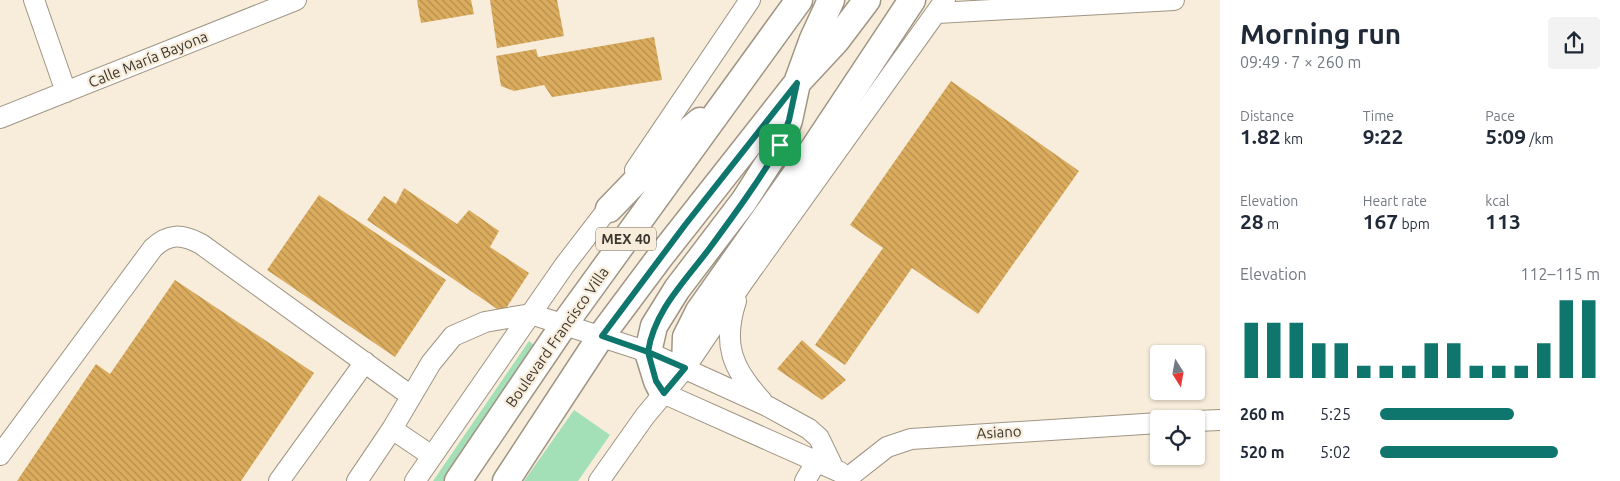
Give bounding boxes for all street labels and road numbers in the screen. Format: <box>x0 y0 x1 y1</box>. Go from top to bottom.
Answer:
street label: Calle María Bayona <box>86 27 210 91</box>
road number: MEX 40 <box>596 228 656 250</box>
street label: Boulevard Francisco Villa <box>502 264 612 410</box>
street label: Asiano <box>976 422 1022 442</box>

